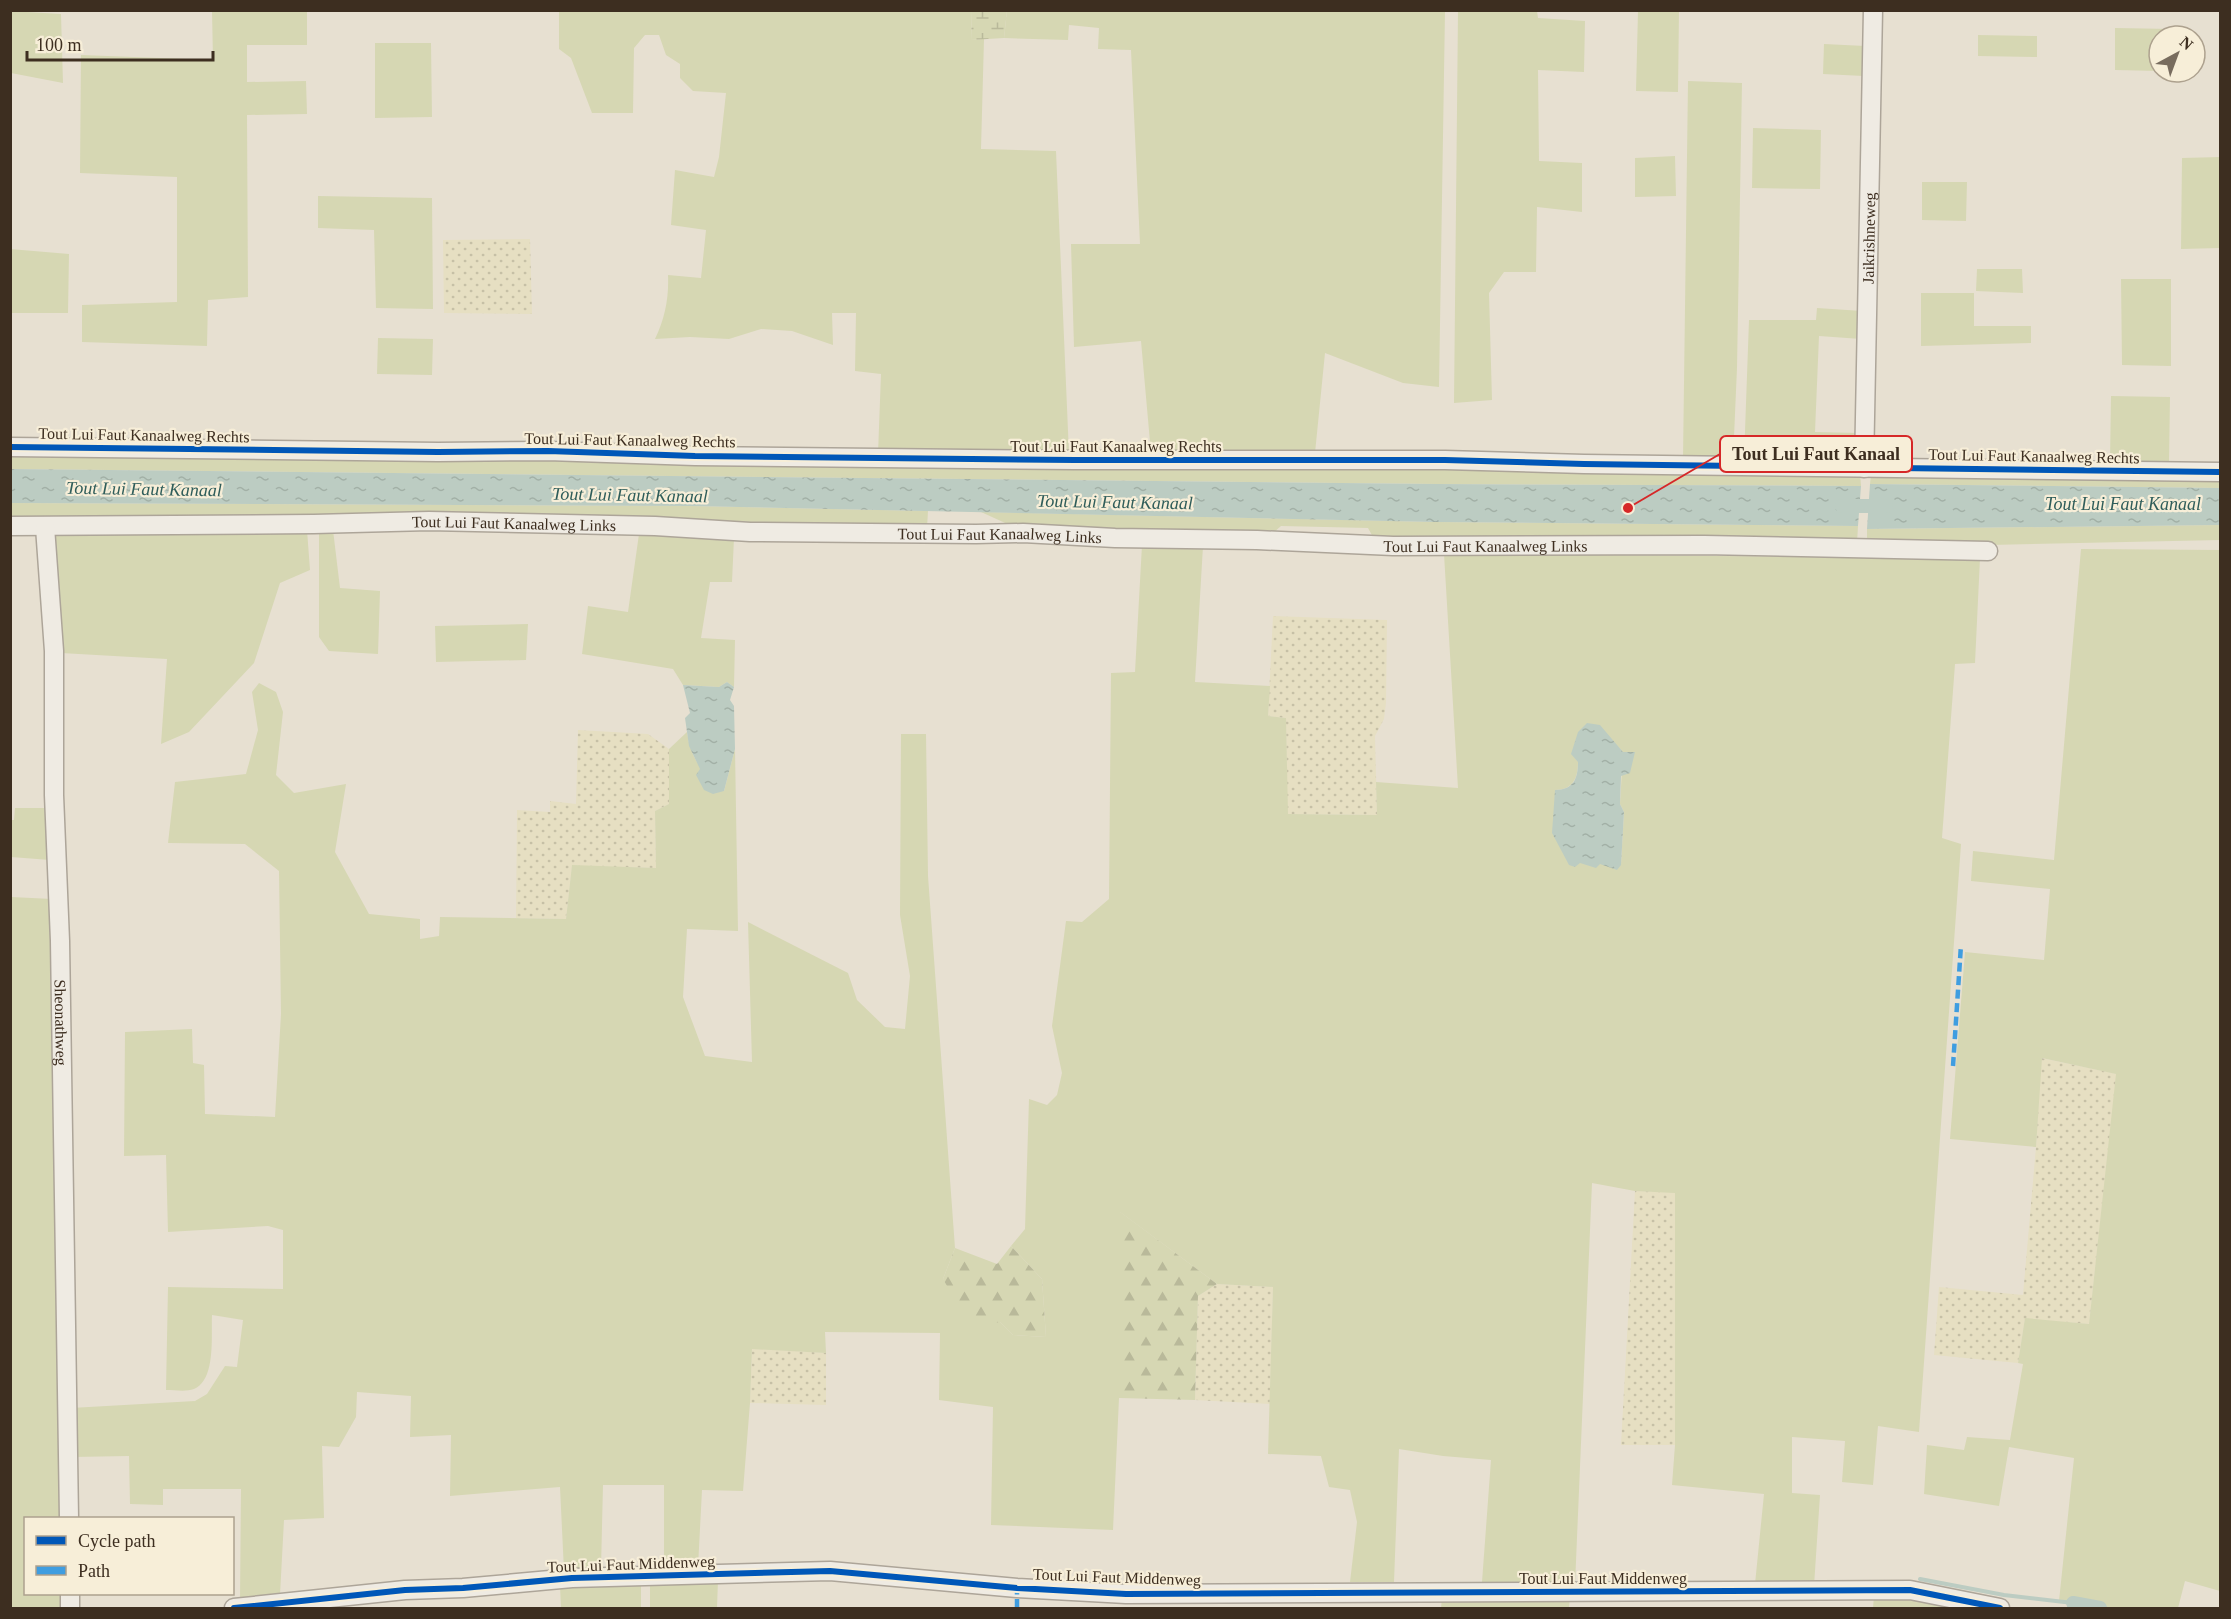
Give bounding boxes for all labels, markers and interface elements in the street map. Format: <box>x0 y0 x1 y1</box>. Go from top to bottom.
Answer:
scale bar <box>27 24 213 62</box>
north arrow <box>2147 24 2207 84</box>
text: N <box>2177 33 2197 54</box>
text: 100 m <box>36 35 82 55</box>
street label: Jaikrishneweg <box>1859 192 1879 284</box>
street label: Tout Lui Faut Kanaalweg Rechts <box>38 425 250 446</box>
street label: Tout Lui Faut Kanaalweg Rechts <box>524 430 736 451</box>
callout: Tout Lui Faut Kanaal <box>1720 436 1912 472</box>
street label: Tout Lui Faut Kanaalweg Rechts <box>1010 438 1222 456</box>
text: Tout Lui Faut Kanaal <box>1732 444 1900 464</box>
street label: Tout Lui Faut Kanaalweg Rechts <box>1928 446 2140 467</box>
water label: Tout Lui Faut Kanaal <box>66 478 222 500</box>
water label: Tout Lui Faut Kanaal <box>552 484 708 506</box>
water label: Tout Lui Faut Kanaal <box>1037 491 1193 513</box>
water label: Tout Lui Faut Kanaal <box>2045 494 2201 514</box>
street label: Tout Lui Faut Kanaalweg Links <box>412 512 616 534</box>
street label: Tout Lui Faut Kanaalweg Links <box>897 524 1102 546</box>
street label: Tout Lui Faut Kanaalweg Links <box>1383 537 1588 555</box>
street label: Sheonathweg <box>52 979 70 1066</box>
legend <box>24 1517 234 1595</box>
text: Cycle path <box>78 1531 155 1551</box>
street label: Tout Lui Faut Middenweg <box>547 1553 715 1576</box>
text: Path <box>78 1561 110 1581</box>
street label: Tout Lui Faut Middenweg <box>1033 1566 1201 1589</box>
street label: Tout Lui Faut Middenweg <box>1519 1570 1687 1588</box>

